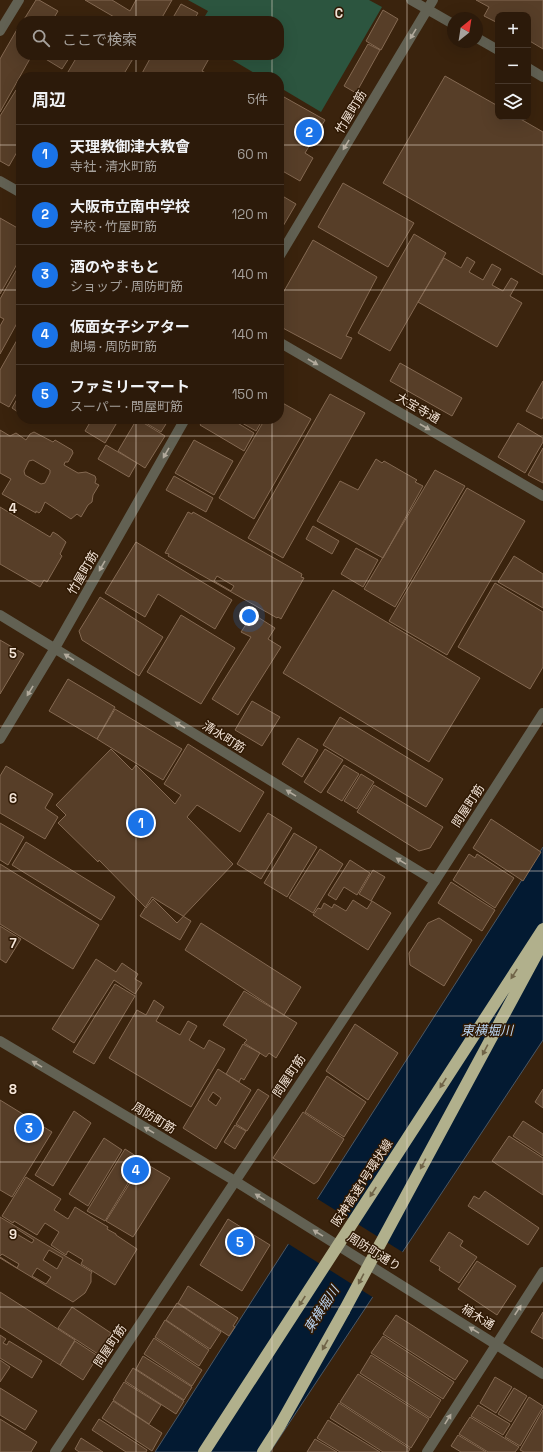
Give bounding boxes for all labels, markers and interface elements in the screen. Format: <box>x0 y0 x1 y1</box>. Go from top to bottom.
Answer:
text: C <box>335 5 343 22</box>
north arrow <box>447 12 483 48</box>
map controls <box>495 12 531 120</box>
button: + <box>495 12 531 48</box>
search box <box>16 16 284 60</box>
icon: search <box>30 27 52 49</box>
one-way arrow <box>409 28 416 40</box>
text: ここで検索 <box>62 30 137 49</box>
button: − <box>495 48 531 84</box>
button: layers <box>495 84 531 120</box>
street label: 竹屋町筋 <box>332 87 370 137</box>
text: 周辺 <box>32 89 66 111</box>
text: 5件 <box>247 91 268 108</box>
pin: 2 <box>296 117 322 147</box>
text: 天理教御津大教會 <box>70 137 190 156</box>
one-way arrow <box>342 139 349 151</box>
text: 1 <box>42 146 48 163</box>
text: 60 m <box>237 146 268 163</box>
text: 寺社 · 清水町筋 <box>70 158 157 175</box>
text: 大阪市立南中学校 <box>70 197 190 216</box>
text: 2 <box>41 206 49 223</box>
text: 120 m <box>232 206 268 223</box>
text: 学校 · 竹屋町筋 <box>70 218 157 235</box>
text: 酒のやまもと <box>70 257 160 276</box>
text: 3 <box>41 266 49 283</box>
text: 140 m <box>232 266 268 283</box>
text: ショップ · 周防町筋 <box>70 278 183 295</box>
text: 仮面女子シアター <box>70 317 190 336</box>
text: 4 <box>41 326 49 343</box>
text: 140 m <box>232 326 268 343</box>
text: 劇場 · 周防町筋 <box>70 338 157 355</box>
one-way arrow <box>307 358 319 365</box>
text: ファミリーマート <box>70 377 190 396</box>
text: 5 <box>41 386 49 403</box>
text: 150 m <box>232 386 268 403</box>
street label: 大宝寺通 <box>393 389 443 427</box>
text: スーパー · 問屋町筋 <box>70 398 183 415</box>
one-way arrow <box>419 424 431 431</box>
one-way arrow <box>163 447 169 459</box>
text: 4 <box>9 500 17 517</box>
street label: 竹屋町筋 <box>64 548 102 598</box>
one-way arrow <box>98 560 105 572</box>
your location <box>239 606 259 626</box>
text: 5 <box>9 645 17 662</box>
one-way arrow <box>64 653 74 661</box>
one-way arrow <box>26 685 33 696</box>
street label: 清水町筋 <box>199 717 249 757</box>
one-way arrow <box>175 721 185 729</box>
street label: 問屋町筋 <box>448 782 488 830</box>
one-way arrow <box>285 789 296 796</box>
text: 6 <box>9 790 17 807</box>
pin: 1 <box>128 808 154 838</box>
one-way arrow <box>395 857 407 864</box>
text: 7 <box>9 935 17 952</box>
one-way arrow <box>510 969 518 979</box>
water label: 東横堀川 <box>461 1022 515 1039</box>
one-way arrow <box>481 1044 488 1056</box>
street label: 問屋町筋 <box>269 1052 309 1100</box>
one-way arrow <box>31 1060 43 1067</box>
one-way arrow <box>440 1077 447 1089</box>
text: 8 <box>9 1081 17 1098</box>
street label: 周防町筋 <box>129 1099 179 1137</box>
pin: 3 <box>16 1113 42 1143</box>
one-way arrow <box>143 1126 155 1133</box>
street label: 阪神高速1号環状線 <box>328 1136 396 1230</box>
pin: 4 <box>123 1155 149 1185</box>
one-way arrow <box>420 1159 426 1170</box>
one-way arrow <box>369 1186 376 1198</box>
one-way arrow <box>255 1193 266 1201</box>
text: 9 <box>9 1226 17 1243</box>
pin: 5 <box>227 1227 253 1257</box>
one-way arrow <box>313 1229 323 1237</box>
street label: 周防町通り <box>344 1229 404 1275</box>
one-way arrow <box>358 1273 365 1285</box>
water label: 東横堀川 <box>300 1281 344 1336</box>
one-way arrow <box>298 1296 306 1306</box>
street label: 楠木通 <box>458 1301 498 1333</box>
one-way arrow <box>514 1304 522 1315</box>
street label: 問屋町筋 <box>90 1322 130 1370</box>
one-way arrow <box>469 1327 480 1334</box>
one-way arrow <box>322 1339 329 1351</box>
one-way arrow <box>444 1414 452 1424</box>

